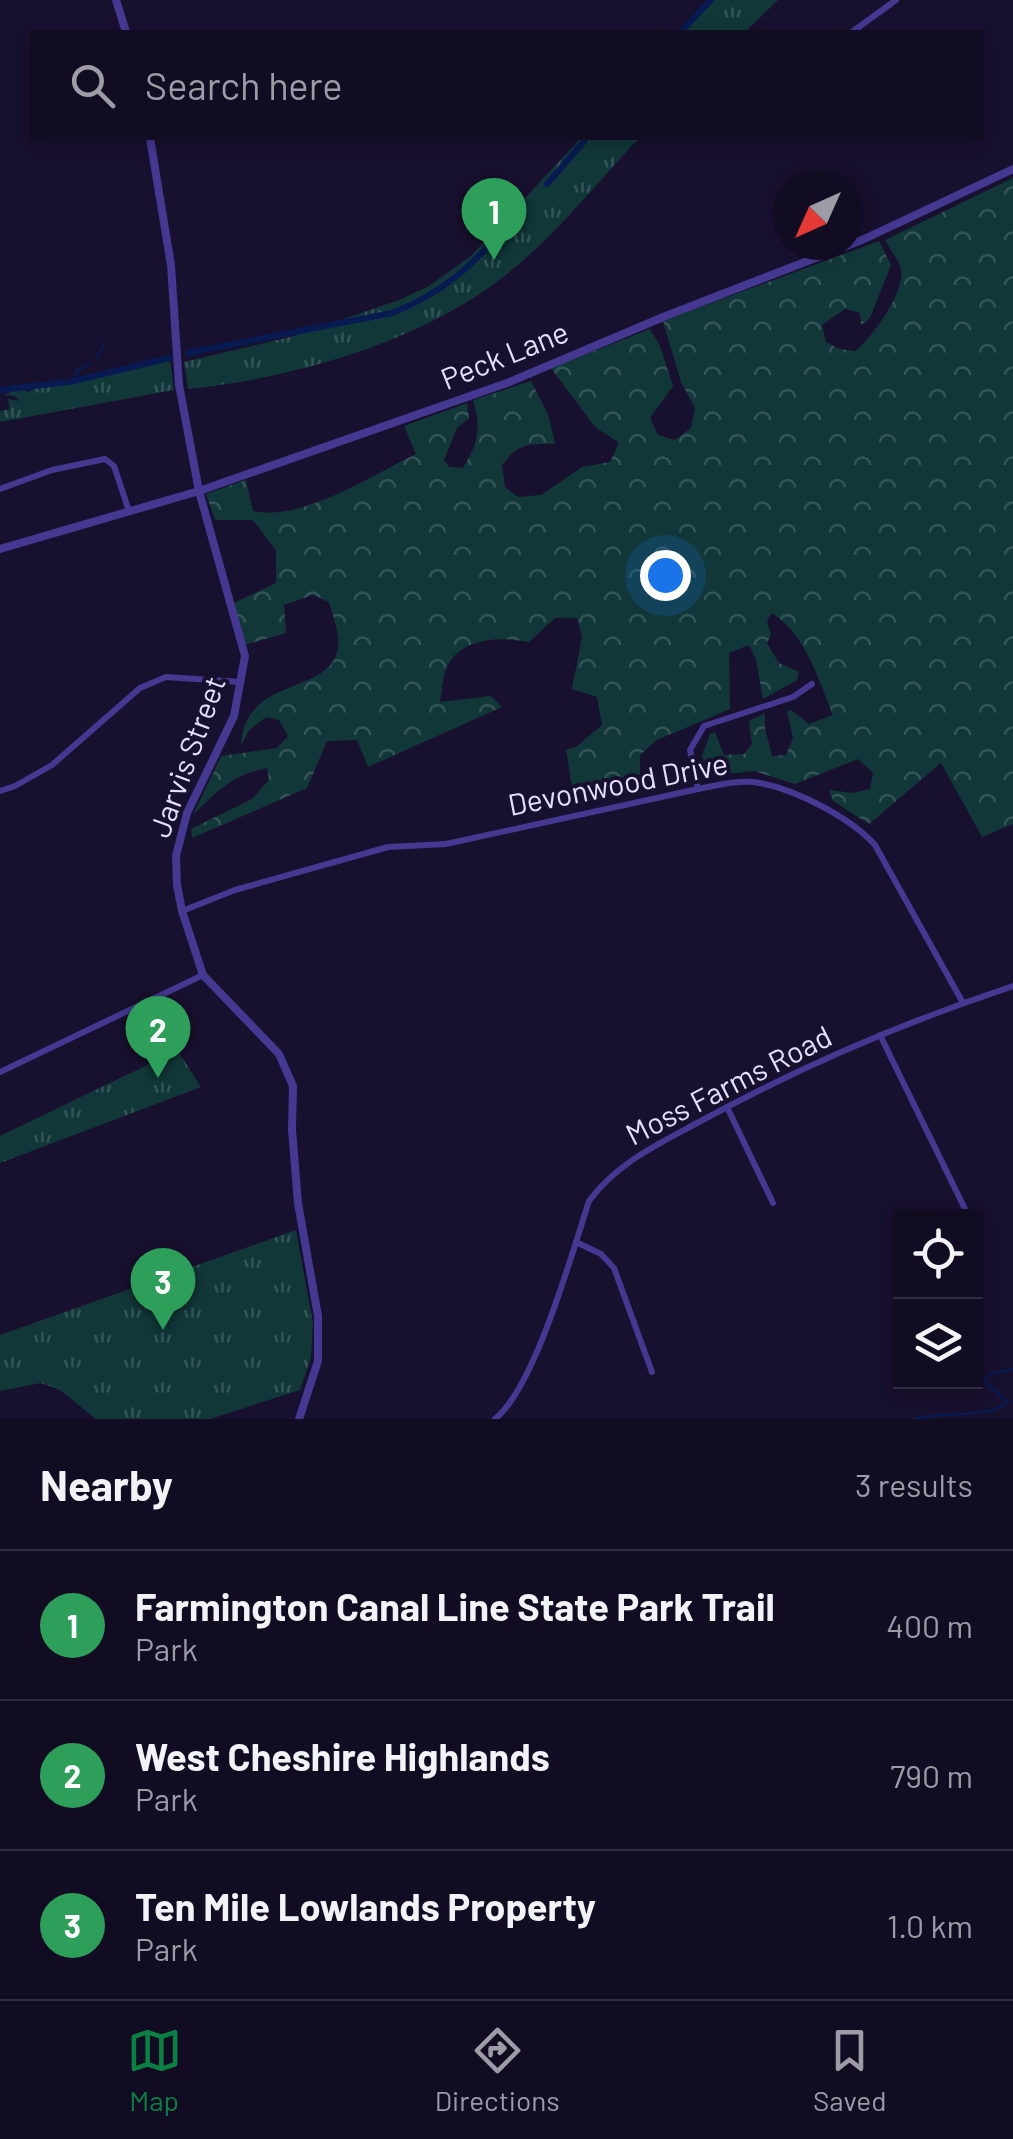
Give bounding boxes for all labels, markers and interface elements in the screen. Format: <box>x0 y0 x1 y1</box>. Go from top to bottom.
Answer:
search box <box>30 30 983 140</box>
icon: search <box>65 58 120 113</box>
text: Search here <box>145 62 343 108</box>
north arrow <box>773 170 863 260</box>
pin: 1 <box>462 178 526 260</box>
street label: Peck Lane <box>435 312 573 396</box>
your location <box>640 550 691 601</box>
street label: Jarvis Street <box>140 671 232 842</box>
street label: Devonwood Drive <box>505 744 731 822</box>
pin: 2 <box>126 996 190 1078</box>
street label: Moss Farms Road <box>619 1017 837 1152</box>
map controls <box>893 1209 983 1389</box>
button: locate <box>893 1209 983 1299</box>
pin: 3 <box>130 1248 196 1330</box>
button: layers <box>893 1299 983 1389</box>
text: Nearby <box>40 1459 173 1509</box>
text: 3 results <box>855 1465 973 1503</box>
text: Farmington Canal Line State Park Trail <box>135 1583 775 1629</box>
text: 1 <box>67 1606 78 1644</box>
text: 400 m <box>886 1606 973 1644</box>
text: Park <box>135 1629 198 1667</box>
text: West Cheshire Highlands <box>135 1733 550 1779</box>
text: 2 <box>64 1756 81 1794</box>
text: 790 m <box>890 1756 973 1794</box>
text: Park <box>135 1779 198 1817</box>
text: Ten Mile Lowlands Property <box>135 1883 596 1929</box>
text: 3 <box>64 1906 81 1944</box>
text: 1.0 km <box>887 1906 973 1944</box>
text: Park <box>135 1929 198 1967</box>
tab: Map <box>127 2023 182 2117</box>
tab: Directions <box>435 2023 560 2117</box>
tab: Saved <box>813 2023 886 2117</box>

